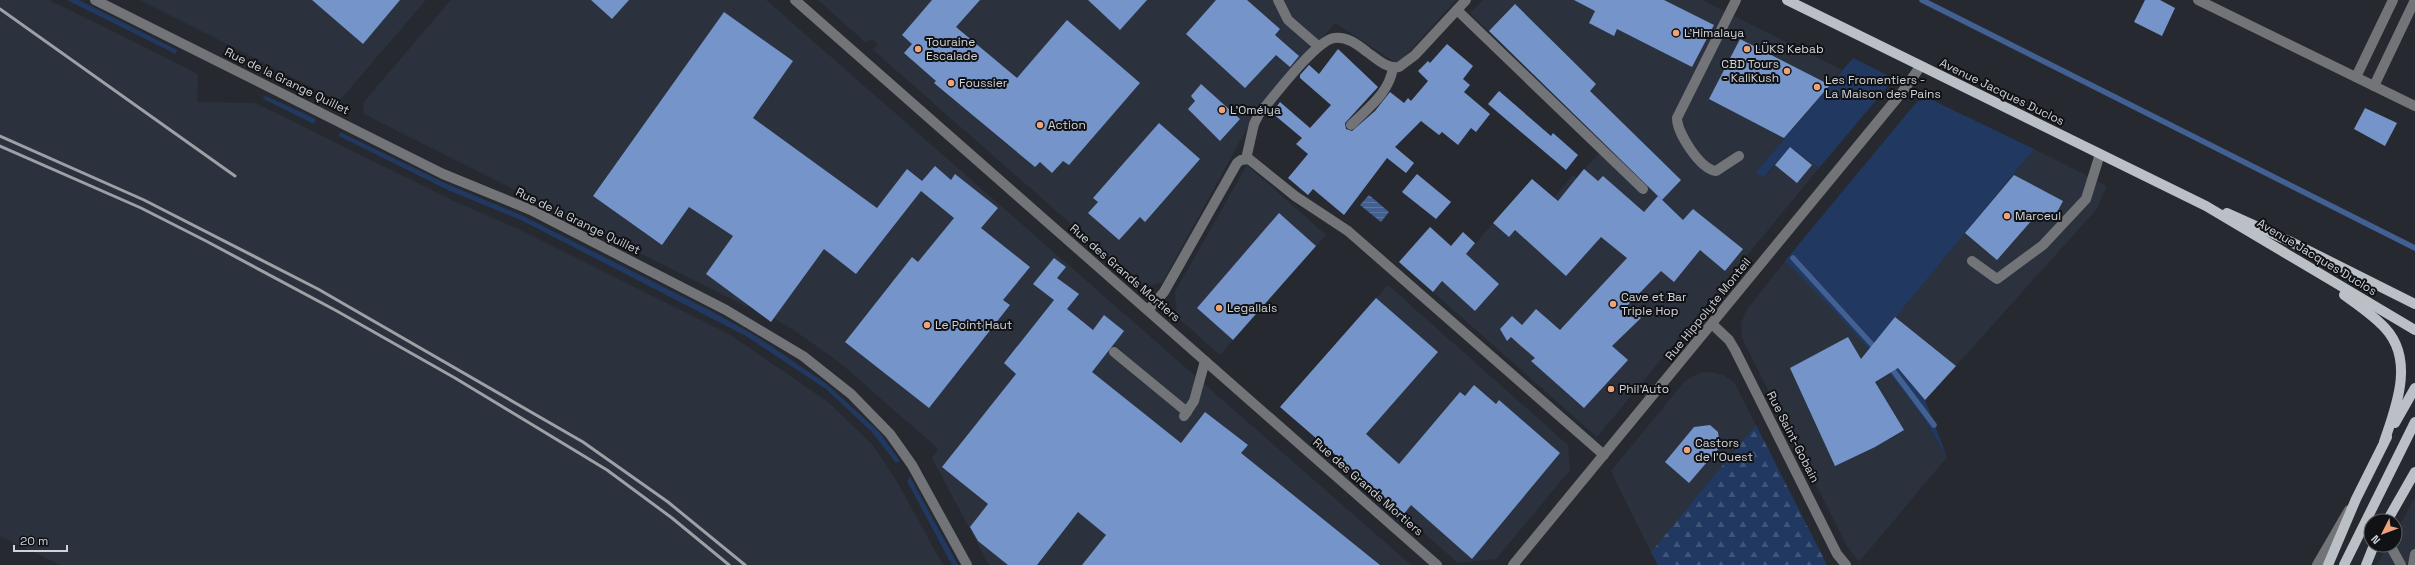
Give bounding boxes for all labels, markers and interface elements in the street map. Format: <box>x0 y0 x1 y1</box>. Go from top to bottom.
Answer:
place label: L'Himalaya <box>1684 25 1744 41</box>
marker: L'Himalaya <box>1671 28 1681 38</box>
place label: Touraine Escalade <box>926 34 978 64</box>
place label: LÜKS Kebab <box>1755 41 1824 57</box>
street label: Rue de la Grange Quillet <box>222 44 352 118</box>
marker: Touraine Escalade <box>913 44 923 54</box>
marker: LÜKS Kebab <box>1742 44 1752 54</box>
street label: Avenue Jacques Duclos <box>1937 55 2067 129</box>
place label: CBD Tours - KaliKush <box>1721 56 1779 86</box>
marker: CBD Tours - KaliKush <box>1782 66 1792 76</box>
place label: Les Fromentiers - La Maison des Pains <box>1825 72 1941 102</box>
place label: Foussier <box>959 75 1008 91</box>
marker: Foussier <box>946 78 956 88</box>
marker: Les Fromentiers - La Maison des Pains <box>1812 82 1822 92</box>
place label: L'Omélya <box>1230 102 1281 118</box>
marker: L'Omélya <box>1217 105 1227 115</box>
place label: Action <box>1048 117 1086 133</box>
marker: Action <box>1035 120 1045 130</box>
street label: Rue de la Grange Quillet <box>513 184 643 258</box>
place label: Marceul <box>2015 208 2061 224</box>
marker: Marceul <box>2002 211 2012 221</box>
street label: Avenue Jacques Duclos <box>2254 215 2380 299</box>
street label: Rue des Grands Mortiers <box>1066 221 1184 325</box>
street label: Rue Hippolyte Monteil <box>1662 254 1754 364</box>
place label: Cave et Bar Triple Hop <box>1621 289 1687 319</box>
marker: Cave et Bar Triple Hop <box>1608 299 1618 309</box>
place label: Legallais <box>1227 300 1277 316</box>
marker: Legallais <box>1214 303 1224 313</box>
place label: Le Point Haut <box>935 317 1012 333</box>
marker: Le Point Haut <box>922 320 932 330</box>
place label: Phil'Auto <box>1619 381 1669 397</box>
marker: Phil'Auto <box>1606 384 1616 394</box>
street label: Rue Saint-Gobain <box>1763 389 1823 485</box>
street label: Rue des Grands Mortiers <box>1309 435 1427 539</box>
place label: Castors de l'Ouest <box>1695 435 1753 465</box>
marker: Castors de l'Ouest <box>1682 445 1692 455</box>
north arrow <box>2363 513 2403 553</box>
scale bar <box>14 527 67 553</box>
text: N <box>2368 532 2383 547</box>
text: 20 m <box>20 533 48 549</box>

